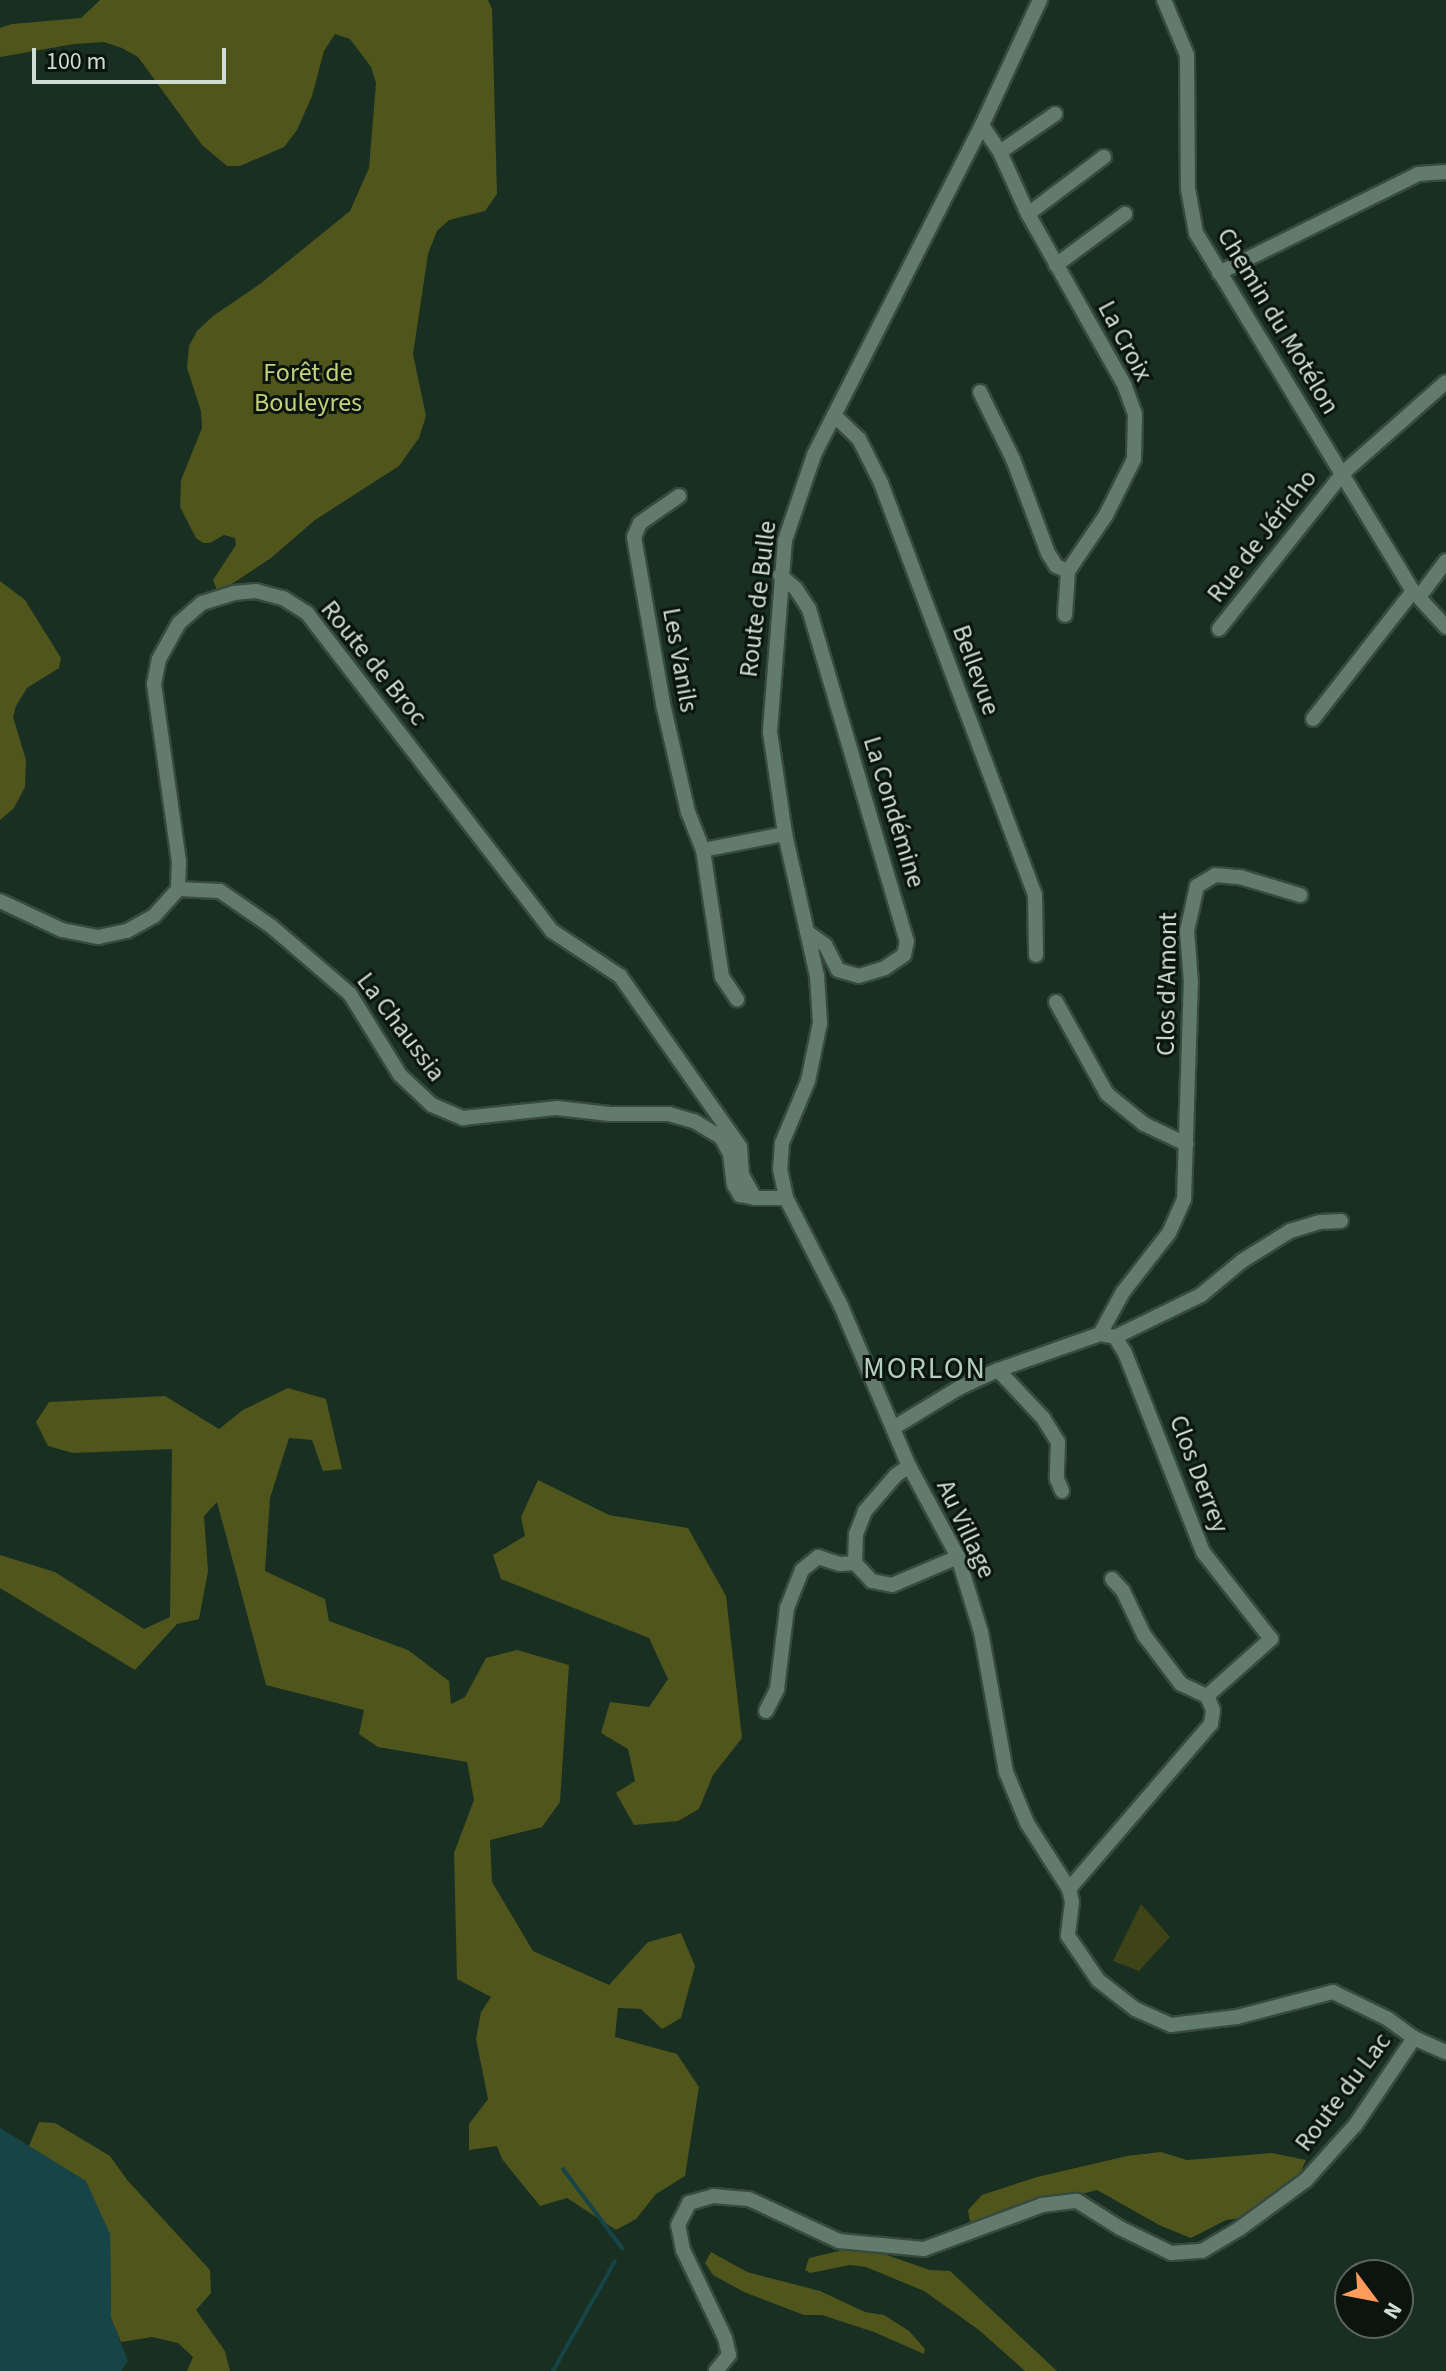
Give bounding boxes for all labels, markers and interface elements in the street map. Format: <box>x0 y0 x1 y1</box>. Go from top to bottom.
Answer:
scale bar <box>36 32 230 82</box>
text: 100 m <box>46 44 106 79</box>
street label: Chemin du Motélon <box>1210 222 1346 420</box>
street label: La Croix <box>1091 295 1159 387</box>
park label: Forêt de Bouleyres <box>254 357 362 418</box>
street label: Rue de Jéricho <box>1200 463 1324 609</box>
street label: Route de Bulle <box>733 519 783 679</box>
street label: Route de Broc <box>314 594 434 732</box>
street label: Les Vanils <box>655 605 705 715</box>
street label: Bellevue <box>945 621 1007 719</box>
street label: La Condémine <box>856 733 932 891</box>
street label: Clos d'Amont <box>1150 912 1184 1056</box>
street label: La Chaussia <box>350 966 452 1088</box>
district label: MORLON <box>863 1351 987 1387</box>
street label: Clos Derrey <box>1162 1411 1236 1537</box>
street label: Au Village <box>930 1475 1002 1583</box>
street label: Route du Lac <box>1288 2026 1398 2158</box>
north arrow <box>1334 2259 1414 2339</box>
text: N <box>1375 2296 1410 2325</box>

